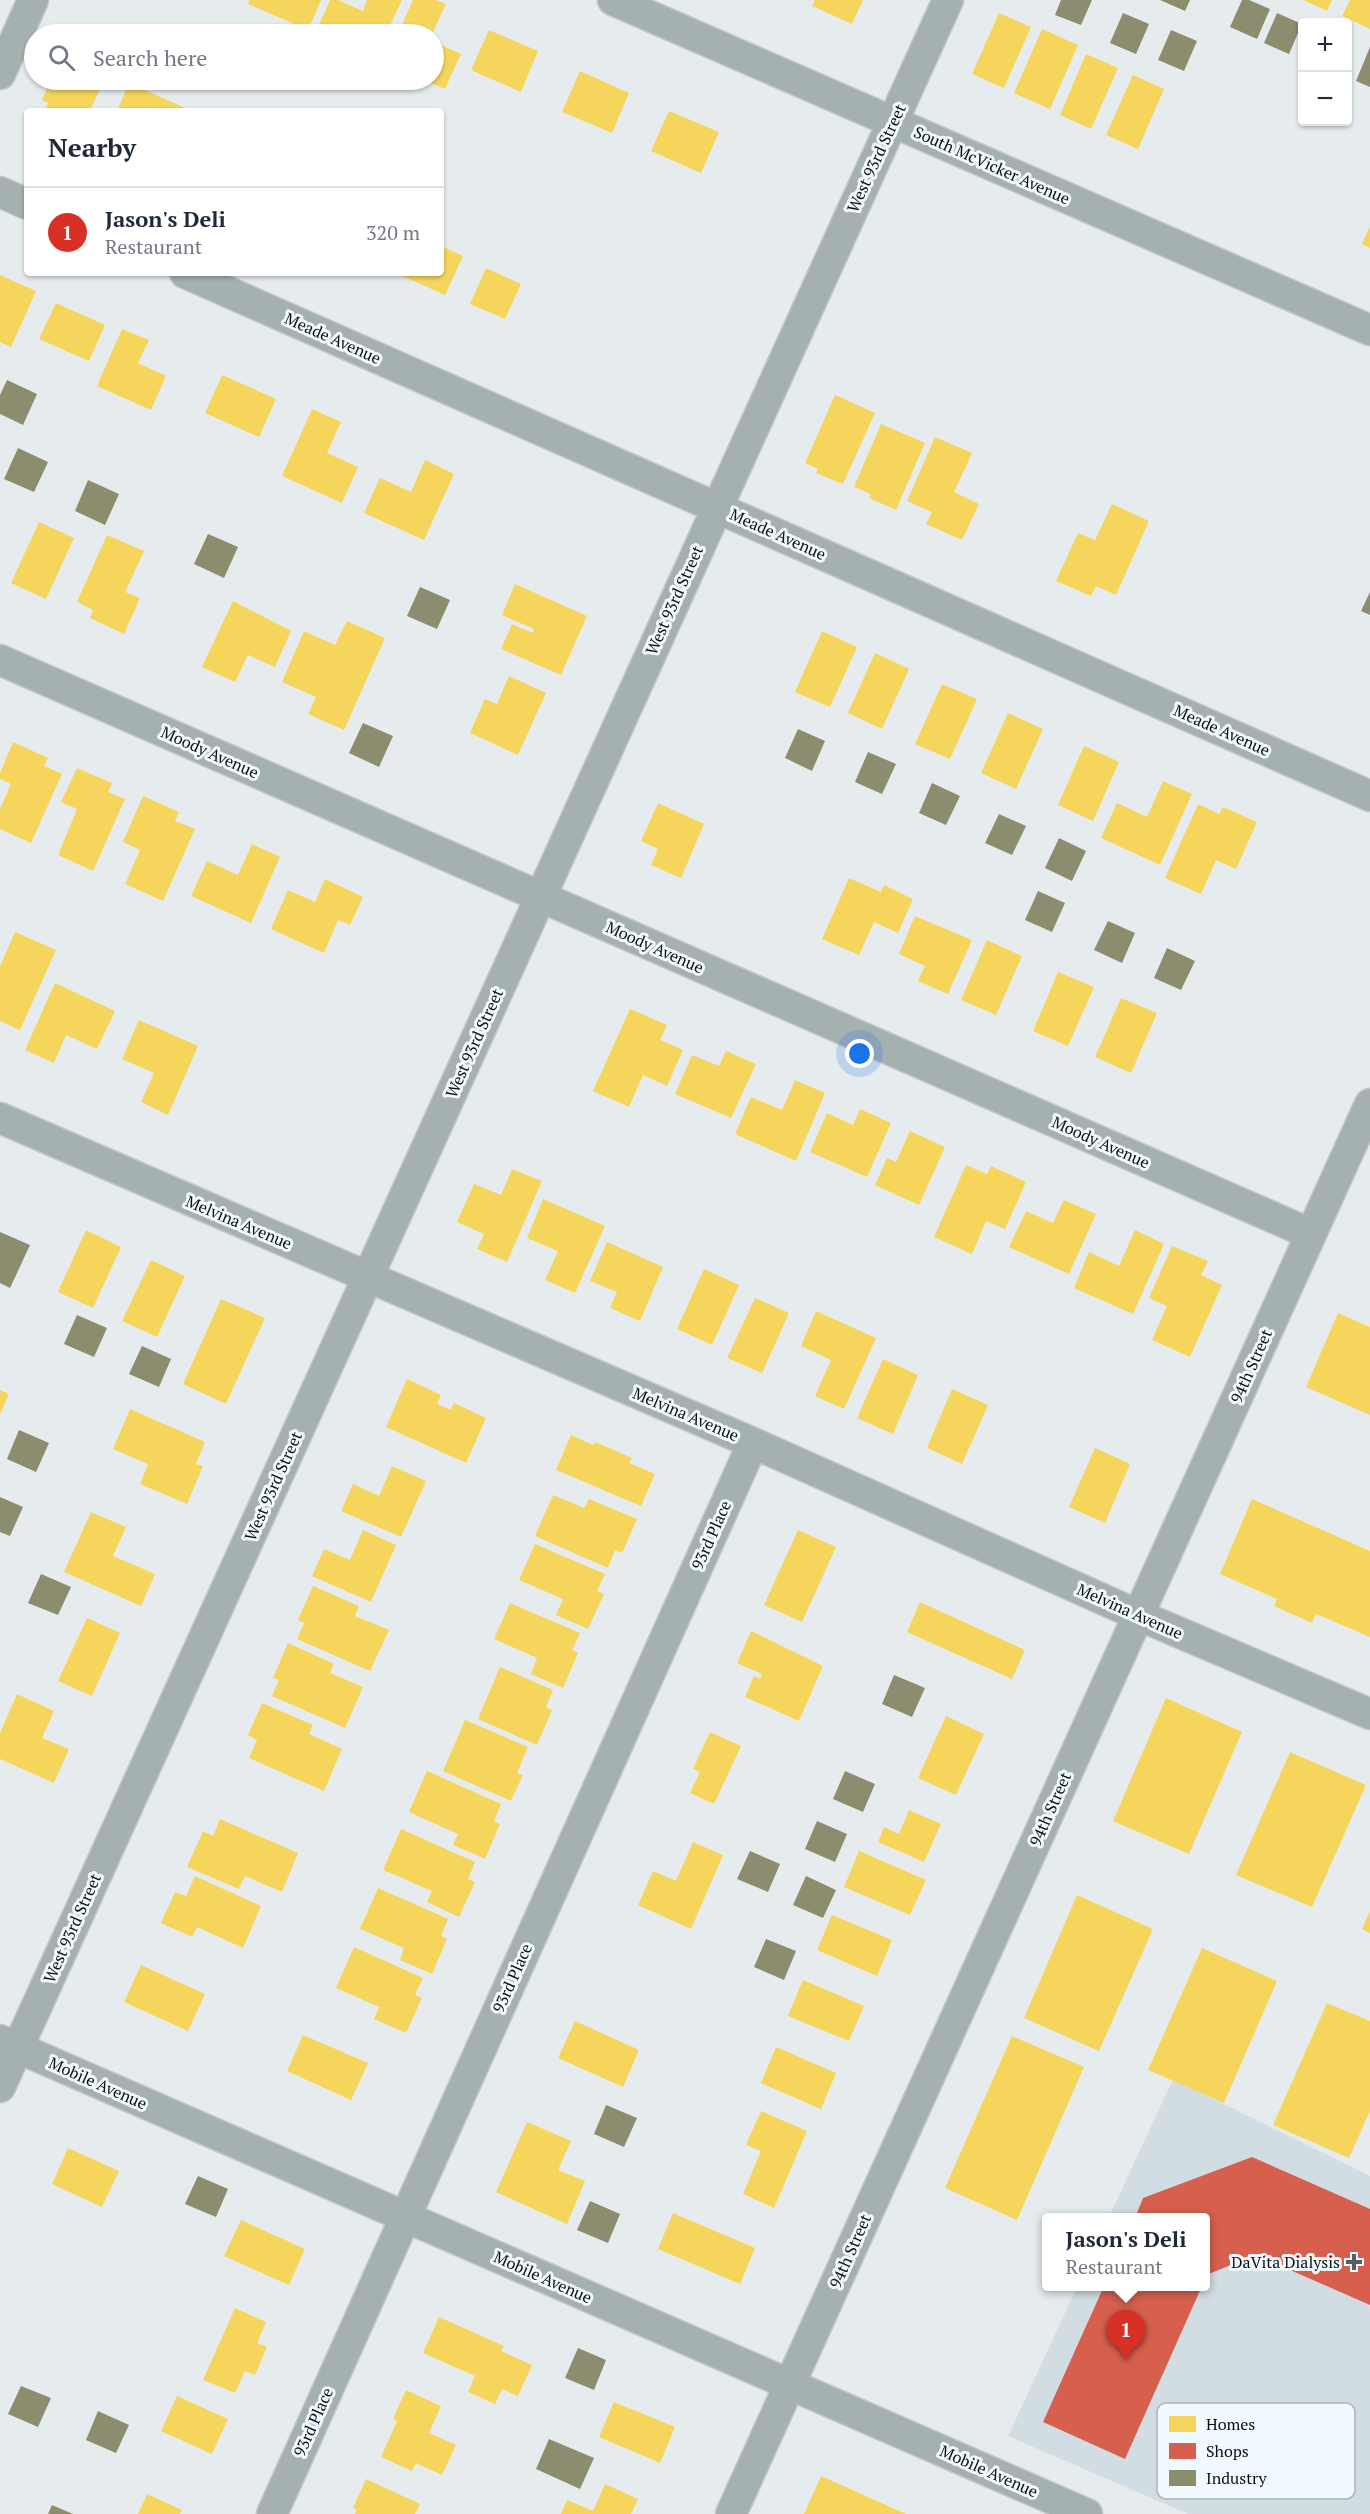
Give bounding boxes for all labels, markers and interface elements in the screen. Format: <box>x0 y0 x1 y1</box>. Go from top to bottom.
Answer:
map controls <box>1298 18 1352 126</box>
button: + <box>1298 18 1352 72</box>
search box <box>24 24 444 90</box>
icon: search <box>45 41 78 74</box>
text: Search here <box>93 43 207 72</box>
button: − <box>1298 72 1352 126</box>
street label: West 93rd Street <box>841 100 911 216</box>
street label: South McVicker Avenue <box>911 121 1073 209</box>
text: Nearby <box>48 130 136 164</box>
text: Jason's Deli <box>105 204 226 233</box>
text: 1 <box>62 219 73 246</box>
text: 320 m <box>366 219 420 246</box>
text: Restaurant <box>105 233 202 260</box>
street label: Meade Avenue <box>282 307 384 369</box>
street label: Meade Avenue <box>727 503 829 565</box>
street label: West 93rd Street <box>640 542 708 658</box>
street label: Meade Avenue <box>1171 699 1273 761</box>
street label: Moody Avenue <box>158 721 262 783</box>
street label: Moody Avenue <box>603 916 707 978</box>
street label: West 93rd Street <box>440 985 508 1101</box>
your location <box>845 1039 874 1068</box>
street label: Moody Avenue <box>1049 1111 1153 1173</box>
street label: Melvina Avenue <box>183 1190 295 1254</box>
street label: 94th Street <box>1225 1325 1277 1407</box>
street label: Melvina Avenue <box>630 1382 742 1446</box>
street label: West 93rd Street <box>239 1428 307 1544</box>
street label: 93rd Place <box>686 1497 736 1573</box>
street label: Melvina Avenue <box>1074 1578 1186 1644</box>
street label: 94th Street <box>1024 1768 1076 1850</box>
street label: West 93rd Street <box>38 1870 106 1986</box>
street label: 93rd Place <box>487 1940 537 2016</box>
street label: Mobile Avenue <box>46 2052 150 2114</box>
street label: 94th Street <box>824 2210 876 2292</box>
popup <box>1042 2213 1210 2291</box>
text: Jason's Deli <box>1066 2224 1186 2253</box>
street label: Mobile Avenue <box>491 2246 595 2308</box>
place label: DaVita Dialysis <box>1231 2251 1340 2273</box>
text: Restaurant <box>1066 2253 1163 2280</box>
marker: DaVita Dialysis <box>1345 2253 1363 2271</box>
pin: 1 <box>1106 2310 1146 2360</box>
street label: 93rd Place <box>288 2384 338 2460</box>
legend <box>1157 2403 1355 2499</box>
text: Homes <box>1206 2413 1255 2435</box>
street label: Mobile Avenue <box>937 2440 1041 2502</box>
text: Shops <box>1206 2440 1249 2462</box>
text: Industry <box>1206 2467 1267 2489</box>

